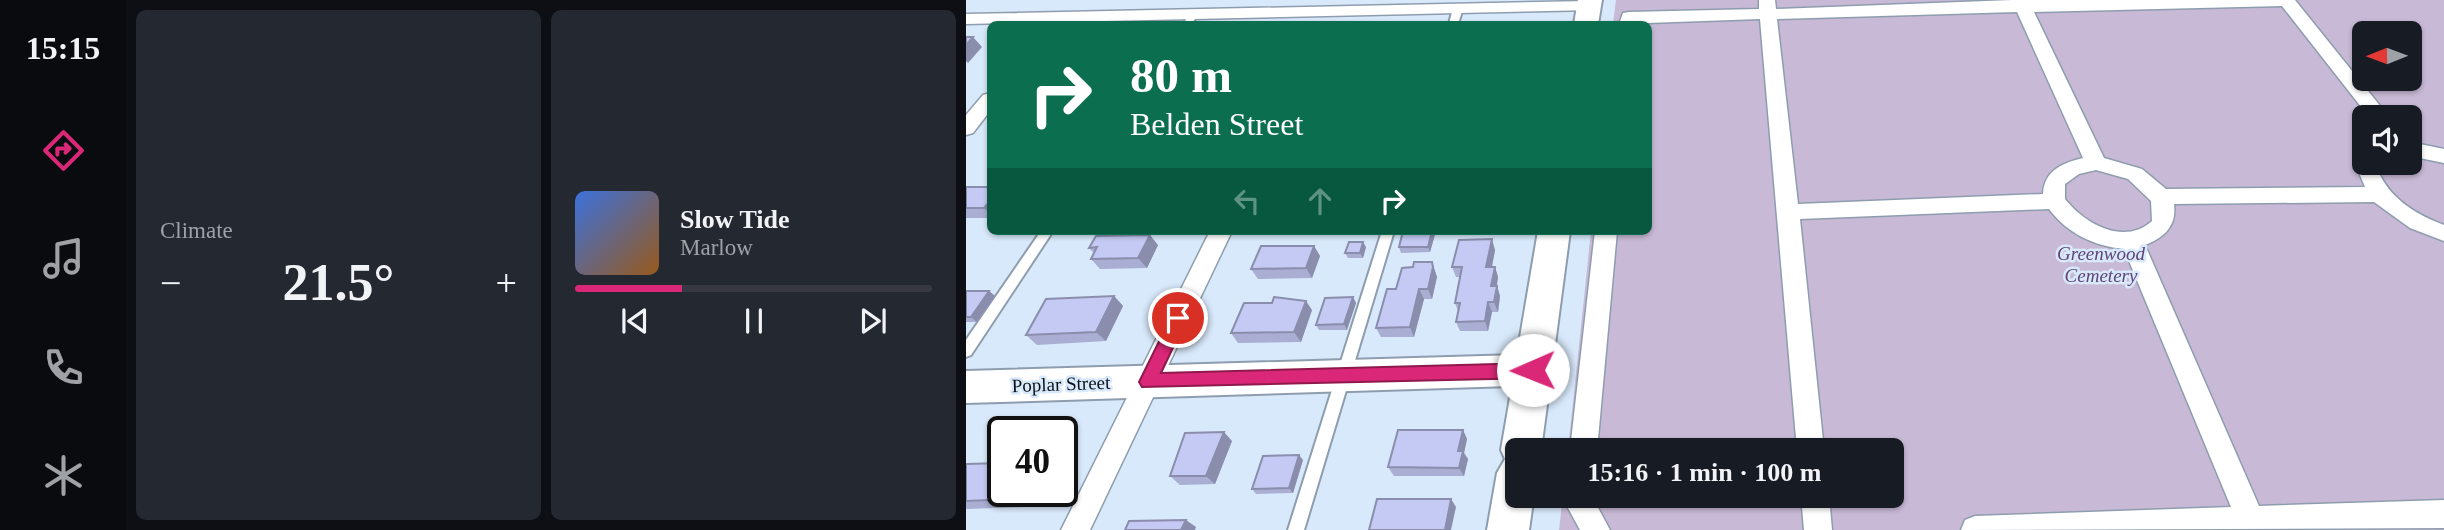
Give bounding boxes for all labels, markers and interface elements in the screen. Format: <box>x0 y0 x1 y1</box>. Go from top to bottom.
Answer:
north arrow <box>2352 21 2422 91</box>
map controls <box>2352 21 2422 175</box>
text: 15:15 <box>26 30 100 66</box>
text: 80 m <box>1130 48 1232 103</box>
icon: right <box>1015 49 1106 140</box>
button: sound <box>2352 105 2422 175</box>
text: Belden Street <box>1130 106 1303 142</box>
icon: directions <box>39 126 88 175</box>
icon: left <box>1228 182 1266 220</box>
icon: ahead <box>1301 182 1339 220</box>
icon: right <box>1374 182 1412 220</box>
text: Slow Tide <box>680 205 790 234</box>
text: Climate <box>160 218 233 243</box>
icon: music <box>39 234 88 283</box>
text: Marlow <box>680 235 753 260</box>
park label: Greenwood Cemetery <box>2057 243 2145 286</box>
text: 21.5° <box>283 254 394 311</box>
text: − <box>160 262 181 304</box>
text: + <box>496 262 517 304</box>
pin <box>1148 288 1208 348</box>
icon: arrive <box>1159 299 1197 337</box>
icon: previous <box>616 302 654 340</box>
icon: pause <box>735 302 773 340</box>
icon: next <box>854 302 892 340</box>
position arrow <box>1496 333 1570 407</box>
icon: phone <box>39 343 88 392</box>
street label: Poplar Street <box>1011 372 1111 396</box>
speed limit sign: 40 <box>987 416 1078 507</box>
icon: climate <box>39 451 88 500</box>
text: 15:16 · 1 min · 100 m <box>1588 458 1822 487</box>

